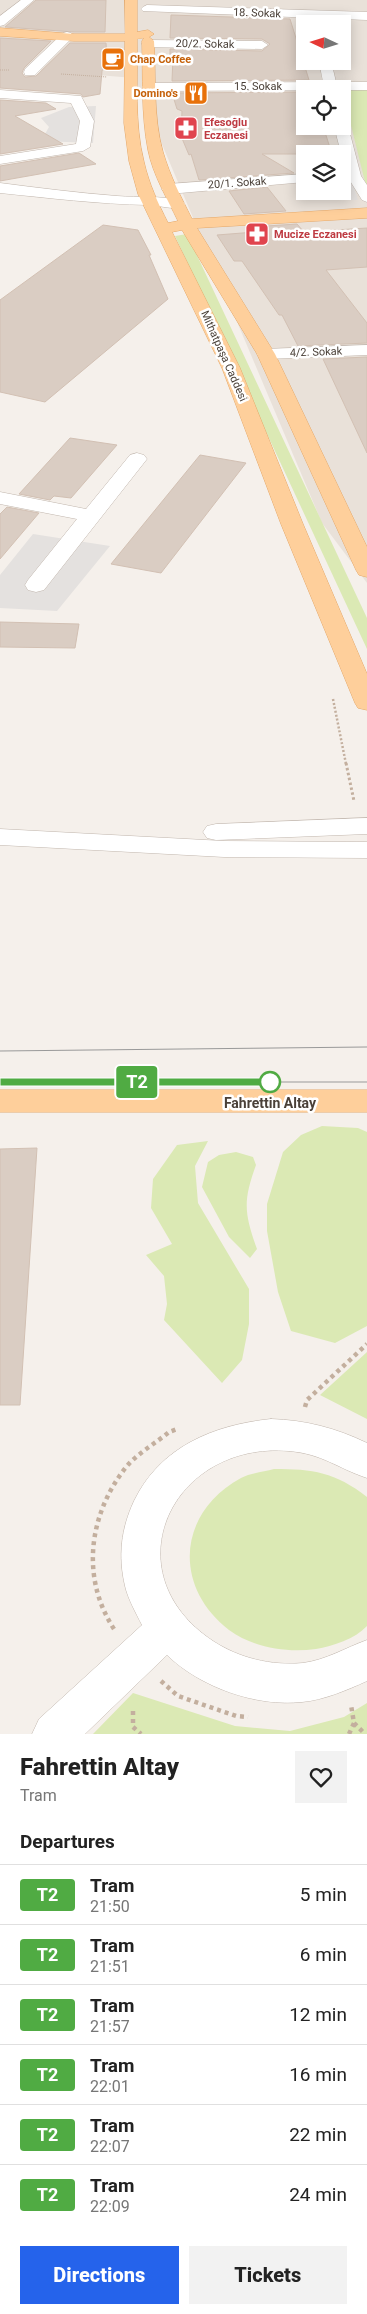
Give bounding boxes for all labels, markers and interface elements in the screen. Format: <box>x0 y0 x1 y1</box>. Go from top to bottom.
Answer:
street label: 18. Sokak <box>233 6 282 20</box>
north arrow <box>296 15 351 70</box>
map controls <box>296 15 351 200</box>
street label: 20/2. Sokak <box>176 37 235 51</box>
cafe icon: Chap Coffee <box>100 46 126 72</box>
place label: Chap Coffee <box>130 53 191 66</box>
restaurant icon: Domino's <box>183 80 209 106</box>
street label: 15. Sokak <box>234 80 282 93</box>
button: locate <box>296 80 351 135</box>
place label: Domino's <box>133 87 178 100</box>
pharmacy icon: Efesoğlu Eczanesi <box>173 115 199 141</box>
place label: Efesoğlu Eczanesi <box>204 116 248 142</box>
button: layers <box>296 145 351 200</box>
street label: 20/1. Sokak <box>207 174 267 192</box>
pharmacy icon: Mucize Eczanesi <box>244 221 270 247</box>
place label: Mucize Eczanesi <box>274 228 357 241</box>
street label: Mithatpaşa Caddesi <box>198 309 250 403</box>
street label: 4/2. Sokak <box>290 345 343 359</box>
line badge: T2 <box>114 1066 160 1098</box>
text: T2 <box>126 1071 148 1092</box>
marker: Fahrettin Altay <box>259 1071 281 1093</box>
place label: Fahrettin Altay <box>224 1095 317 1111</box>
button: heart <box>295 1751 347 1803</box>
text: Fahrettin Altay <box>20 1753 179 1781</box>
text: Tram <box>20 1786 57 1805</box>
text: Departures <box>20 1830 115 1853</box>
text: Tram <box>90 1874 134 1897</box>
text: 5 min <box>300 1883 347 1906</box>
text: T2 <box>37 1884 58 1905</box>
text: 21:50 <box>90 1897 130 1916</box>
text: Tram <box>90 1934 134 1957</box>
text: 6 min <box>300 1943 347 1966</box>
text: T2 <box>37 1944 58 1965</box>
text: 21:51 <box>90 1957 130 1976</box>
text: Tram <box>90 1994 134 2017</box>
text: 12 min <box>289 2003 347 2026</box>
text: T2 <box>37 2004 58 2025</box>
text: 21:57 <box>90 2017 130 2036</box>
text: Tram <box>90 2054 134 2077</box>
text: 16 min <box>289 2063 347 2086</box>
text: T2 <box>37 2064 58 2085</box>
text: 22:01 <box>90 2077 130 2096</box>
text: Tram <box>90 2114 134 2137</box>
text: 22 min <box>289 2123 347 2146</box>
text: T2 <box>37 2124 58 2145</box>
text: 22:07 <box>90 2137 130 2156</box>
text: Tram <box>90 2174 134 2197</box>
text: 24 min <box>289 2183 347 2206</box>
text: T2 <box>37 2184 58 2205</box>
text: 22:09 <box>90 2197 130 2216</box>
button: Directions <box>20 2246 179 2304</box>
button: Tickets <box>189 2246 347 2304</box>

